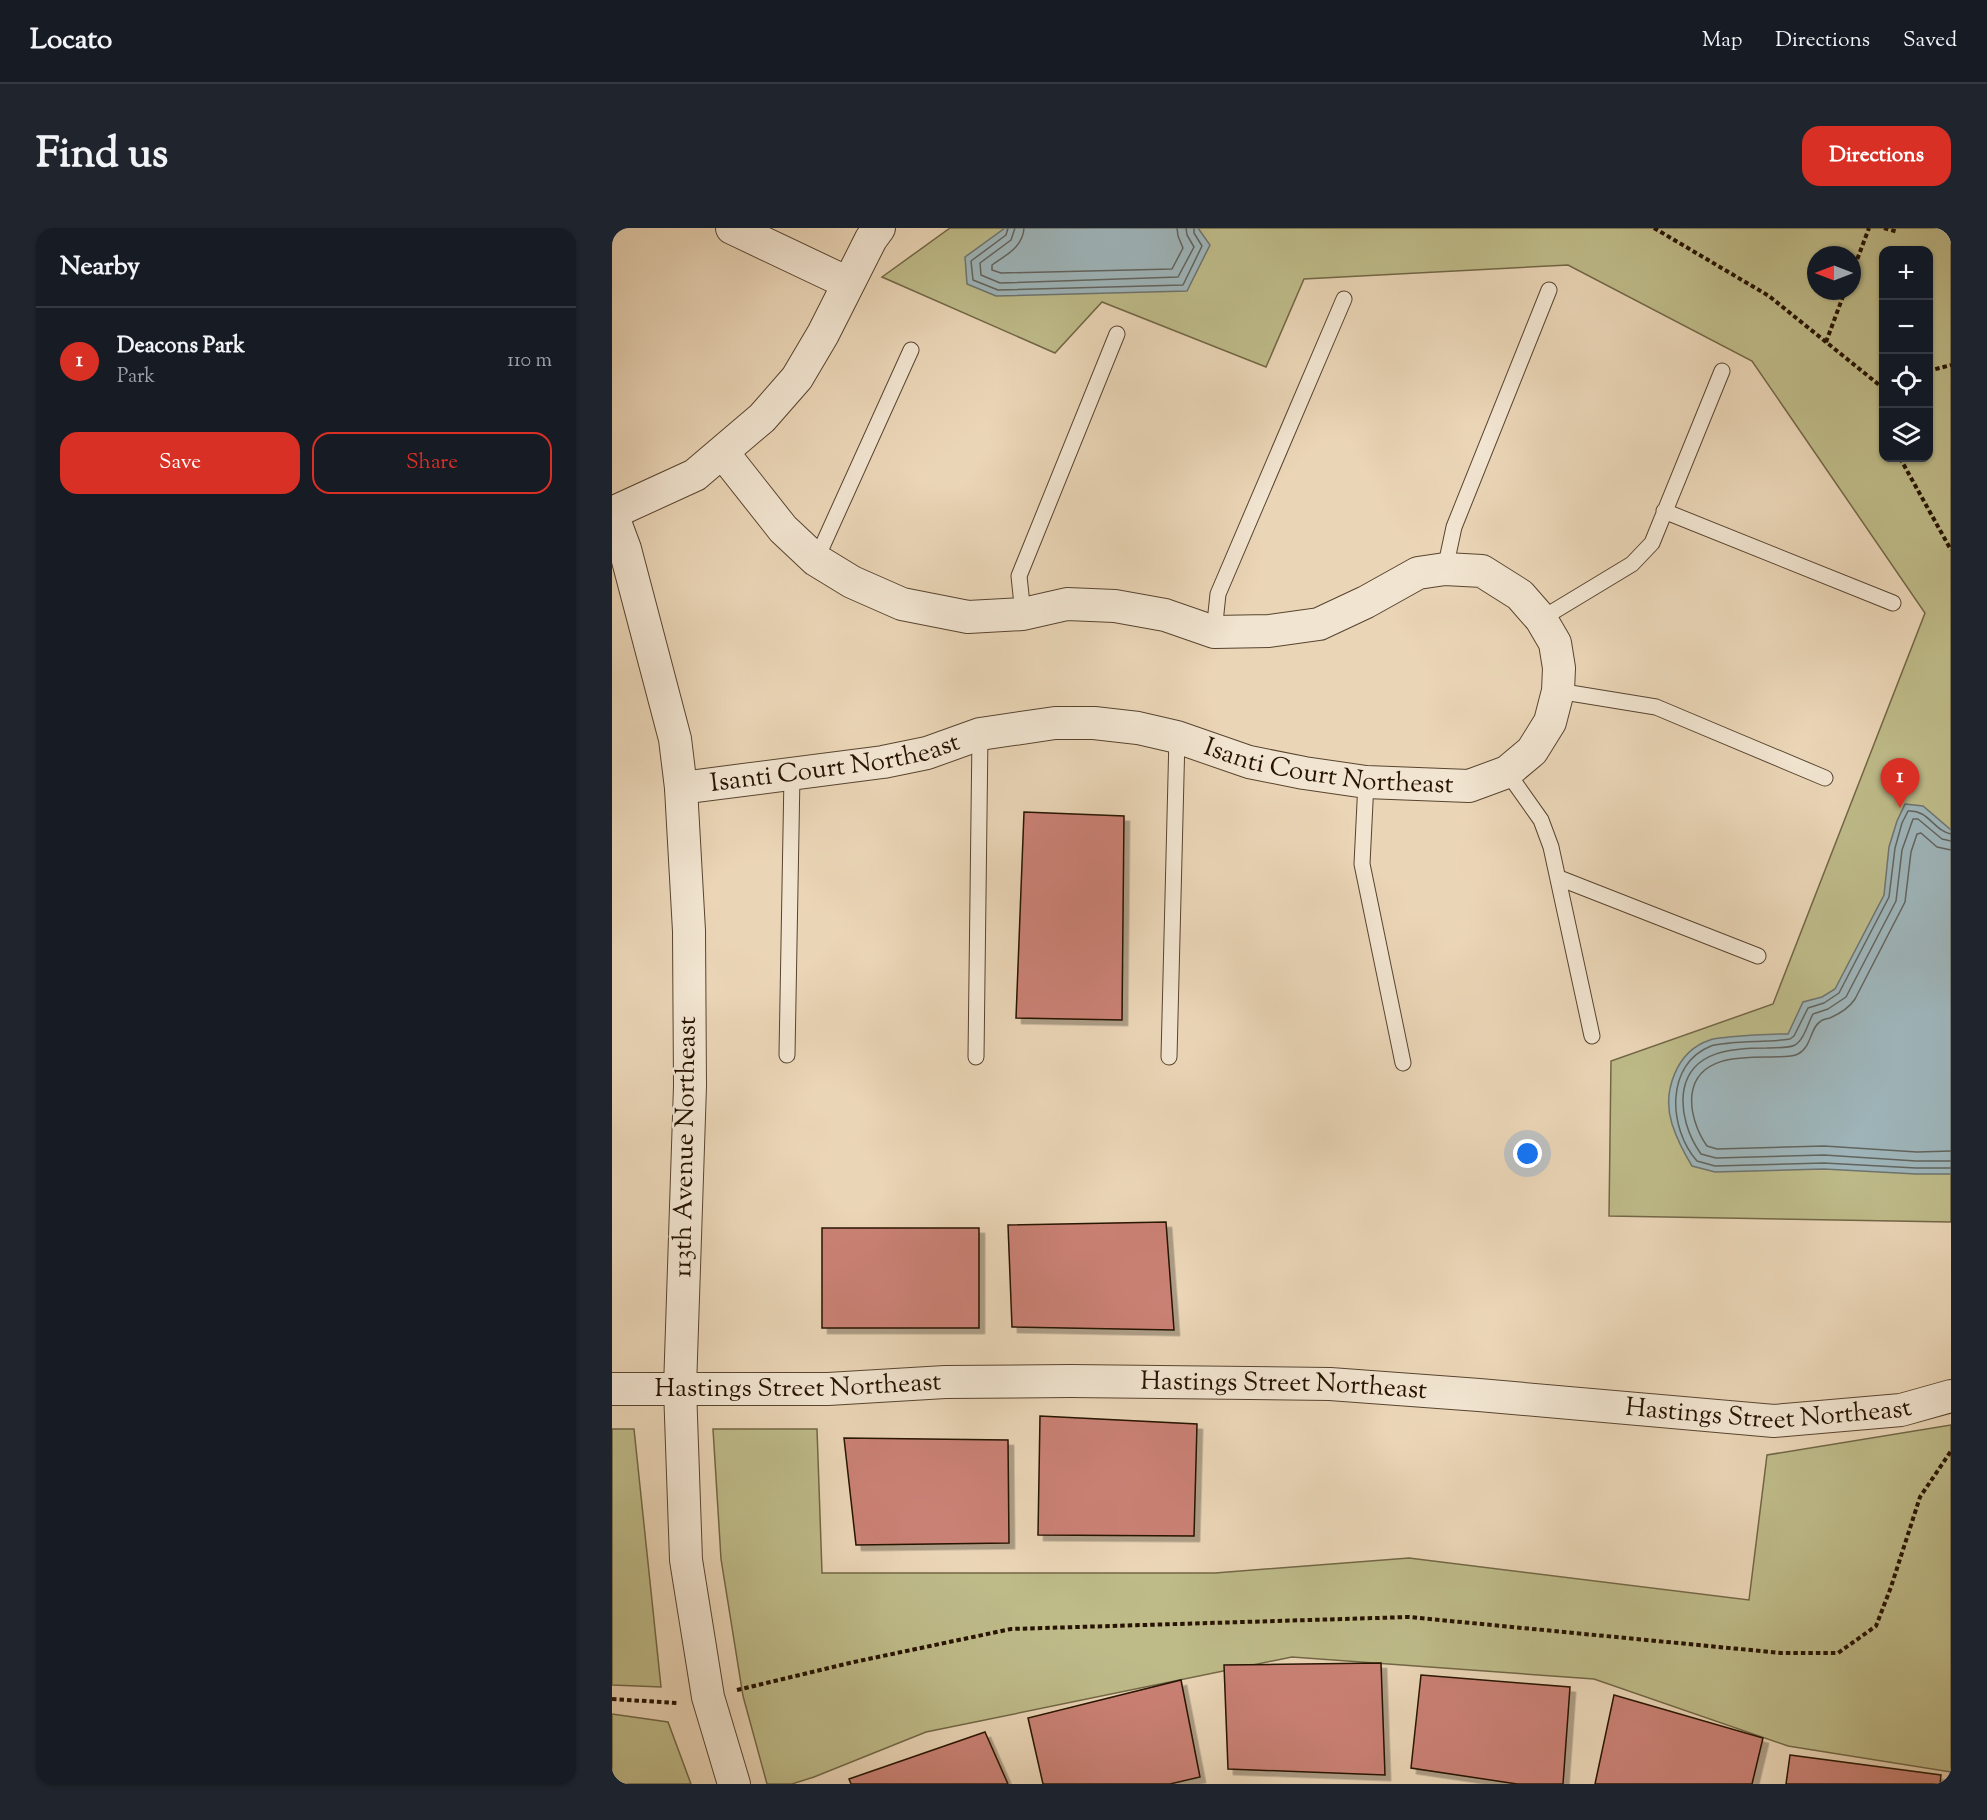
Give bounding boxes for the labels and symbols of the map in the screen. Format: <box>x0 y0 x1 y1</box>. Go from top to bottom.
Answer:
north arrow <box>1807 246 1861 300</box>
street label: Isanti Court Northeast <box>708 724 965 803</box>
street label: Isanti Court Northeast <box>1199 729 1454 804</box>
pin: 1 <box>1880 758 1920 808</box>
street label: 113th Avenue Northeast <box>665 1016 707 1278</box>
your location <box>1513 1139 1542 1168</box>
street label: Hastings Street Northeast <box>1140 1363 1428 1410</box>
street label: Hastings Street Northeast <box>655 1364 942 1408</box>
street label: Hastings Street Northeast <box>1624 1389 1916 1439</box>

